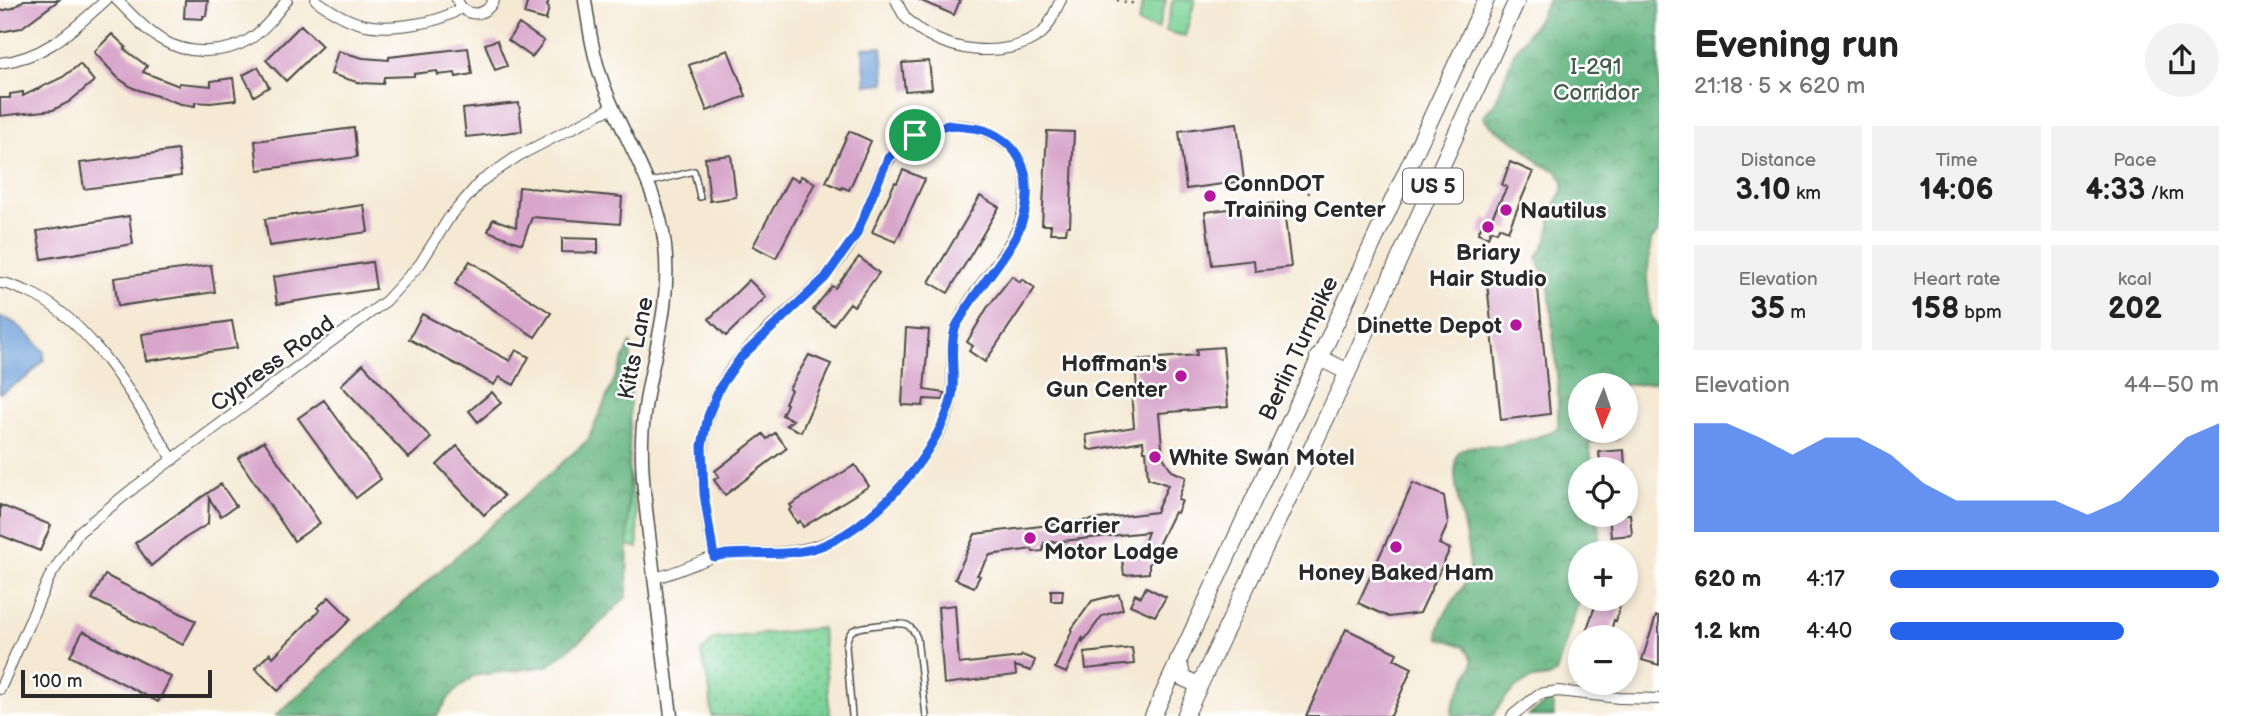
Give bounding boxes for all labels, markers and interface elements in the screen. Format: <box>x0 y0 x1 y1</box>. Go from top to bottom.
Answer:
text: Evening run <box>1694 23 1899 68</box>
button: share <box>2145 23 2219 97</box>
park label: I-291 Corridor <box>1553 53 1640 107</box>
text: 21:18 · 5 × 620 m <box>1694 72 1865 100</box>
pin <box>885 105 945 165</box>
icon: arrive <box>896 116 934 154</box>
text: Distance <box>1740 149 1816 172</box>
text: Time <box>1935 149 1978 172</box>
text: Pace <box>2113 149 2156 172</box>
road number: US 5 <box>1403 168 1463 204</box>
place label: ConnDOT Training Center <box>1224 170 1387 224</box>
text: 3.10 <box>1735 172 1791 208</box>
text: 14:06 <box>1919 172 1994 208</box>
text: 4:33 <box>2085 172 2145 208</box>
text: km <box>1791 182 1821 205</box>
text: /km <box>2145 182 2184 205</box>
marker: ConnDOT Training Center <box>1202 188 1218 204</box>
place label: Nautilus <box>1520 197 1607 225</box>
marker: Nautilus <box>1498 202 1514 218</box>
marker: Briary Hair Studio <box>1480 219 1496 235</box>
place label: Briary Hair Studio <box>1429 239 1547 293</box>
text: Elevation <box>1739 268 1818 291</box>
text: Heart rate <box>1913 268 2000 291</box>
text: kcal <box>2118 268 2152 291</box>
street label: Berlin Turnpike <box>1253 272 1345 425</box>
text: 35 <box>1750 291 1785 327</box>
text: 158 <box>1911 291 1959 327</box>
text: 202 <box>2108 291 2162 327</box>
street label: Kitts Lane <box>612 295 660 402</box>
text: m <box>1785 301 1806 324</box>
text: bpm <box>1959 301 2002 324</box>
street label: Cypress Road <box>205 310 340 418</box>
place label: Dinette Depot <box>1357 312 1502 340</box>
marker: Dinette Depot <box>1508 317 1524 333</box>
place label: Hoffman's Gun Center <box>1046 350 1168 404</box>
marker: Hoffman's Gun Center <box>1173 368 1189 384</box>
text: Elevation <box>1694 371 1790 399</box>
text: 44–50 m <box>2124 371 2219 399</box>
north arrow <box>1568 373 1638 443</box>
map controls <box>1568 373 1638 695</box>
place label: White Swan Motel <box>1169 444 1355 472</box>
marker: White Swan Motel <box>1147 449 1163 465</box>
button: locate <box>1568 457 1638 527</box>
place label: Carrier Motor Lodge <box>1044 512 1178 566</box>
marker: Carrier Motor Lodge <box>1022 530 1038 546</box>
marker: Honey Baked Ham <box>1388 539 1404 555</box>
button: + <box>1568 541 1638 611</box>
place label: Honey Baked Ham <box>1298 559 1494 587</box>
text: 620 m <box>1694 565 1761 593</box>
text: 4:17 <box>1806 565 1845 593</box>
text: 1.2 km <box>1694 617 1760 645</box>
text: 4:40 <box>1806 617 1852 645</box>
button: − <box>1568 625 1638 695</box>
scale bar <box>21 667 212 699</box>
text: 100 m <box>32 670 83 693</box>

